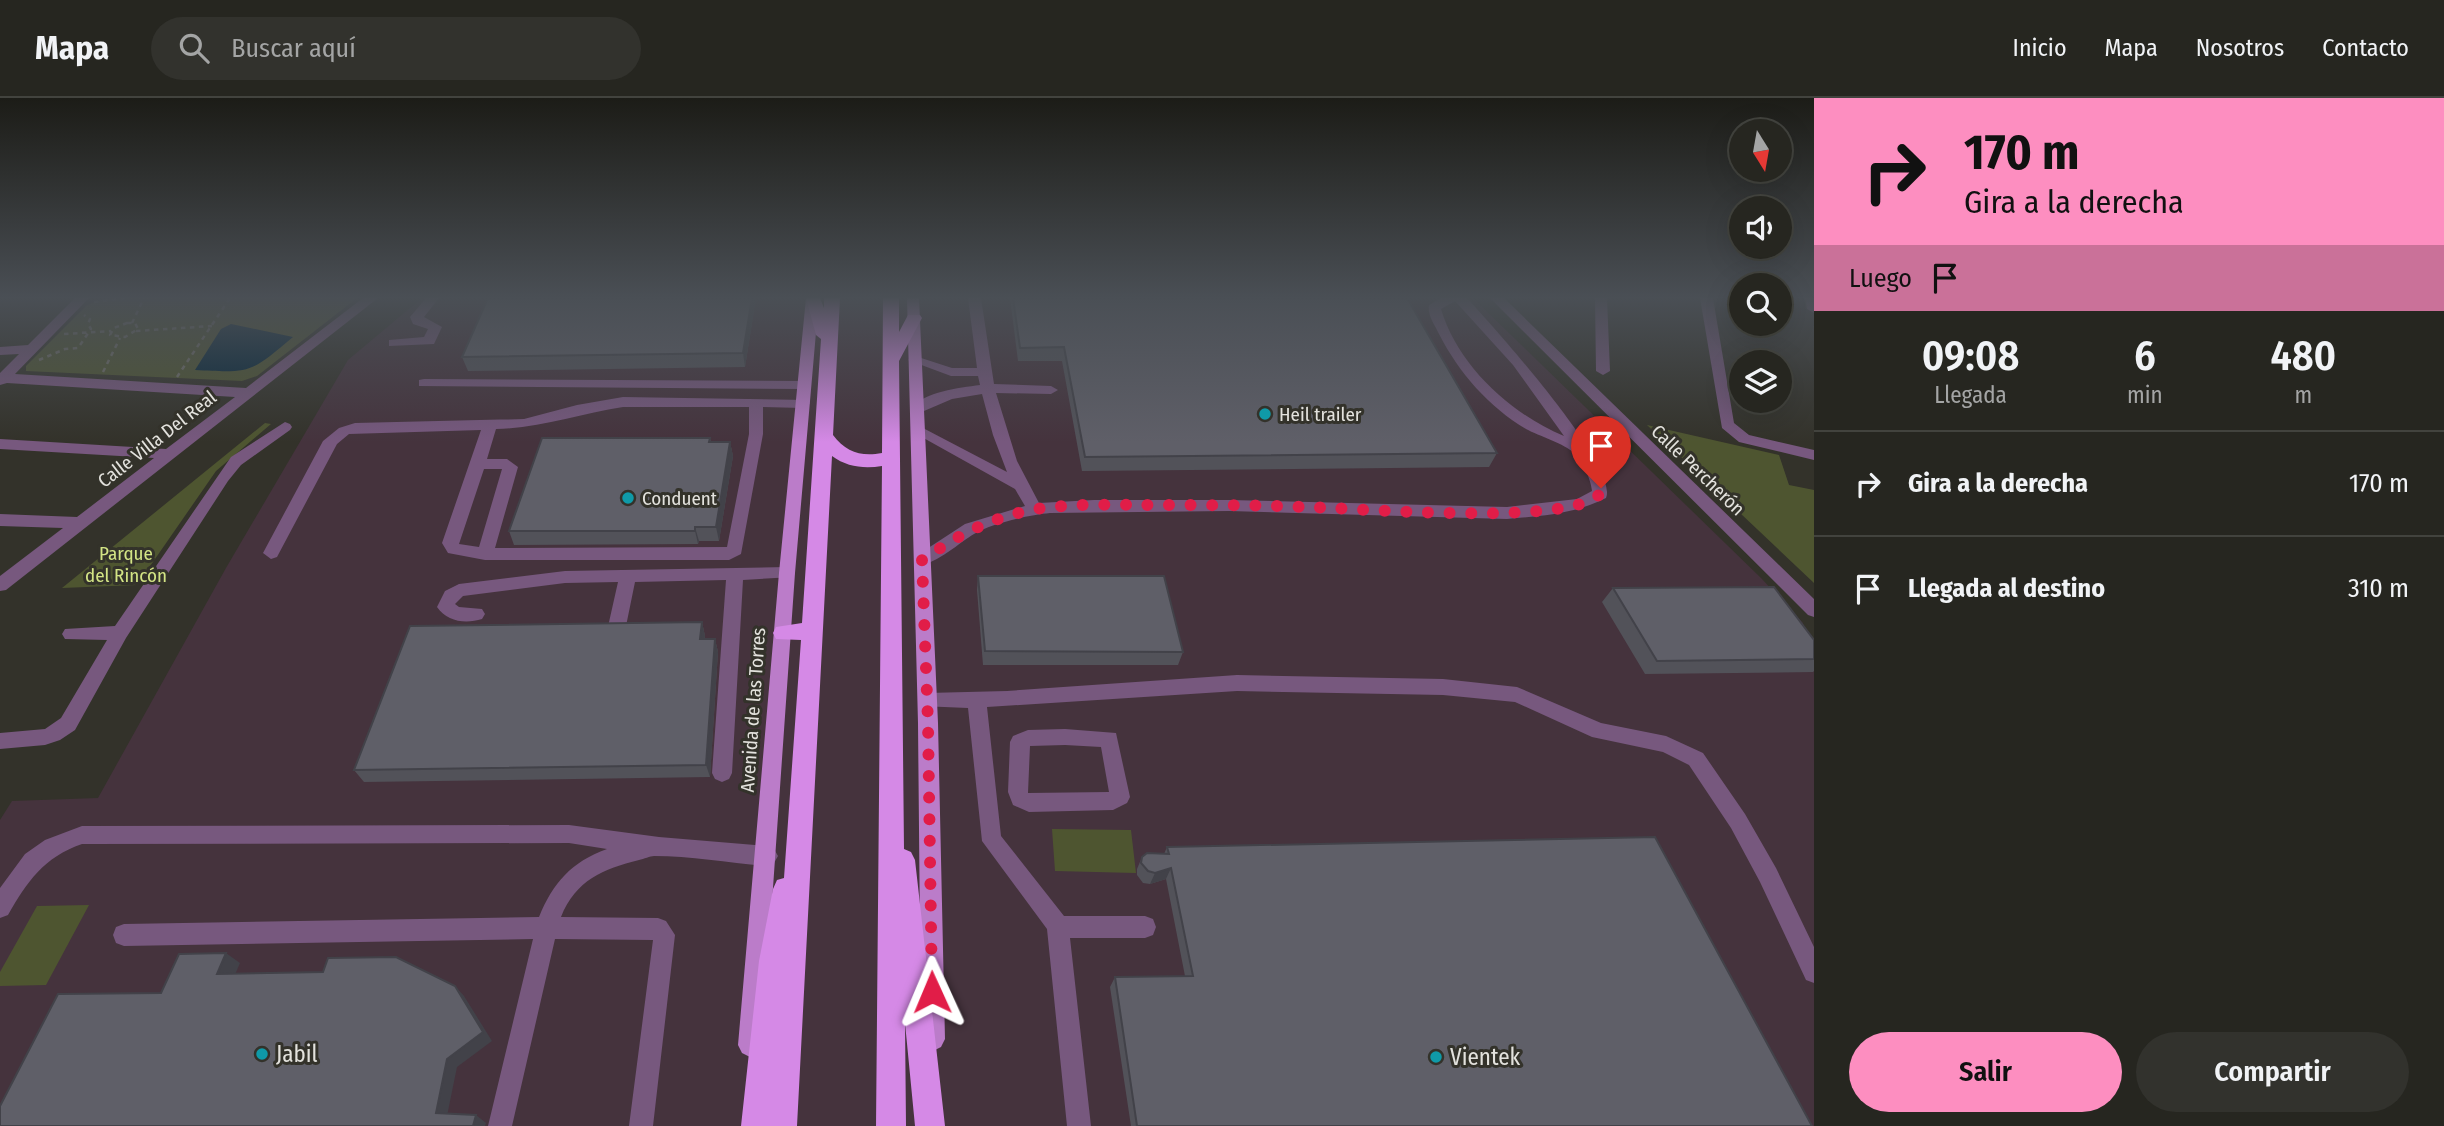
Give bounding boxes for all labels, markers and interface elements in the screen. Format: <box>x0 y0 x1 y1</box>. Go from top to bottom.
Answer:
search box <box>151 17 641 80</box>
text: Mapa <box>35 28 109 68</box>
icon: search <box>175 29 213 67</box>
text: Buscar aquí <box>231 33 356 64</box>
text: Inicio <box>2013 34 2067 62</box>
text: Mapa <box>2105 34 2158 62</box>
text: Nosotros <box>2196 34 2284 62</box>
text: Contacto <box>2322 34 2409 62</box>
north arrow <box>1729 119 1792 182</box>
map controls <box>1729 119 1792 413</box>
text: 170 m <box>1964 123 2080 182</box>
icon: right <box>1849 126 1940 217</box>
text: Gira a la derecha <box>1964 183 2184 221</box>
button: sound <box>1729 196 1792 259</box>
icon: arrive <box>1926 259 1964 297</box>
text: Luego <box>1849 263 1912 294</box>
button: search <box>1729 273 1792 336</box>
text: 09:08 <box>1922 331 2019 381</box>
text: 6 <box>2134 331 2156 381</box>
text: 480 <box>2270 331 2336 381</box>
button: layers <box>1729 350 1792 413</box>
text: Llegada <box>1934 381 2007 409</box>
text: min <box>2127 381 2163 409</box>
text: m <box>2294 381 2312 409</box>
street label: Calle Villa Del Real <box>93 386 221 492</box>
place label: Heil trailer <box>1279 403 1362 426</box>
marker: Heil trailer <box>1257 406 1273 422</box>
pin <box>1571 416 1631 488</box>
street label: Calle Percherón <box>1647 420 1749 520</box>
icon: arrive <box>1582 427 1620 465</box>
icon: right <box>1849 465 1887 503</box>
text: Gira a la derecha <box>1908 468 2088 499</box>
text: 170 m <box>2349 468 2409 499</box>
place label: Conduent <box>642 487 718 510</box>
marker: Conduent <box>620 490 636 506</box>
park label: Parque del Rincón <box>85 542 167 587</box>
icon: arrive <box>1849 570 1887 608</box>
text: Llegada al destino <box>1908 573 2105 604</box>
text: 310 m <box>2348 573 2409 604</box>
street label: Avenida de las Torres <box>736 627 770 793</box>
position arrow <box>895 955 969 1029</box>
button: Salir <box>1849 1032 2122 1112</box>
button: Compartir <box>2136 1032 2409 1112</box>
place label: Jabil <box>276 1040 318 1068</box>
place label: Vientek <box>1450 1043 1521 1071</box>
marker: Jabil <box>254 1046 270 1062</box>
marker: Vientek <box>1428 1049 1444 1065</box>

